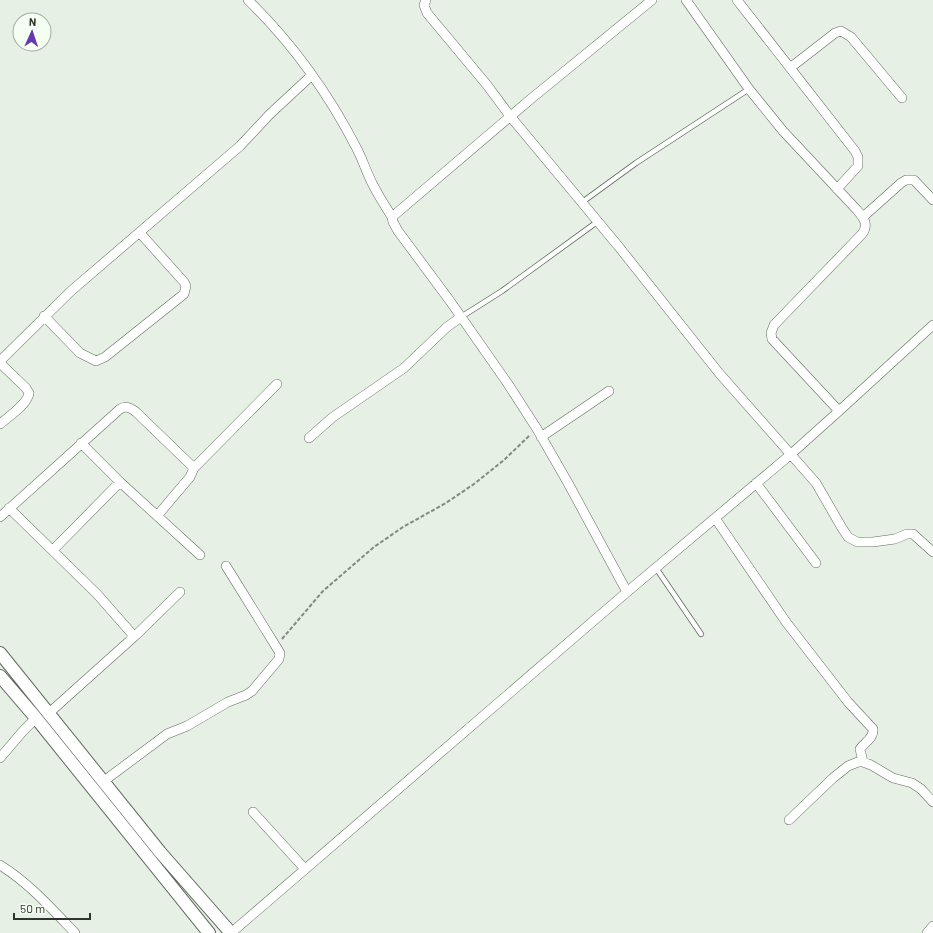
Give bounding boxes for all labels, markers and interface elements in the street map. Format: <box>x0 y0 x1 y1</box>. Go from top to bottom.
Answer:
north arrow <box>12 12 52 52</box>
text: N <box>29 15 37 28</box>
scale bar <box>14 895 90 921</box>
text: 50 m <box>20 901 45 915</box>

